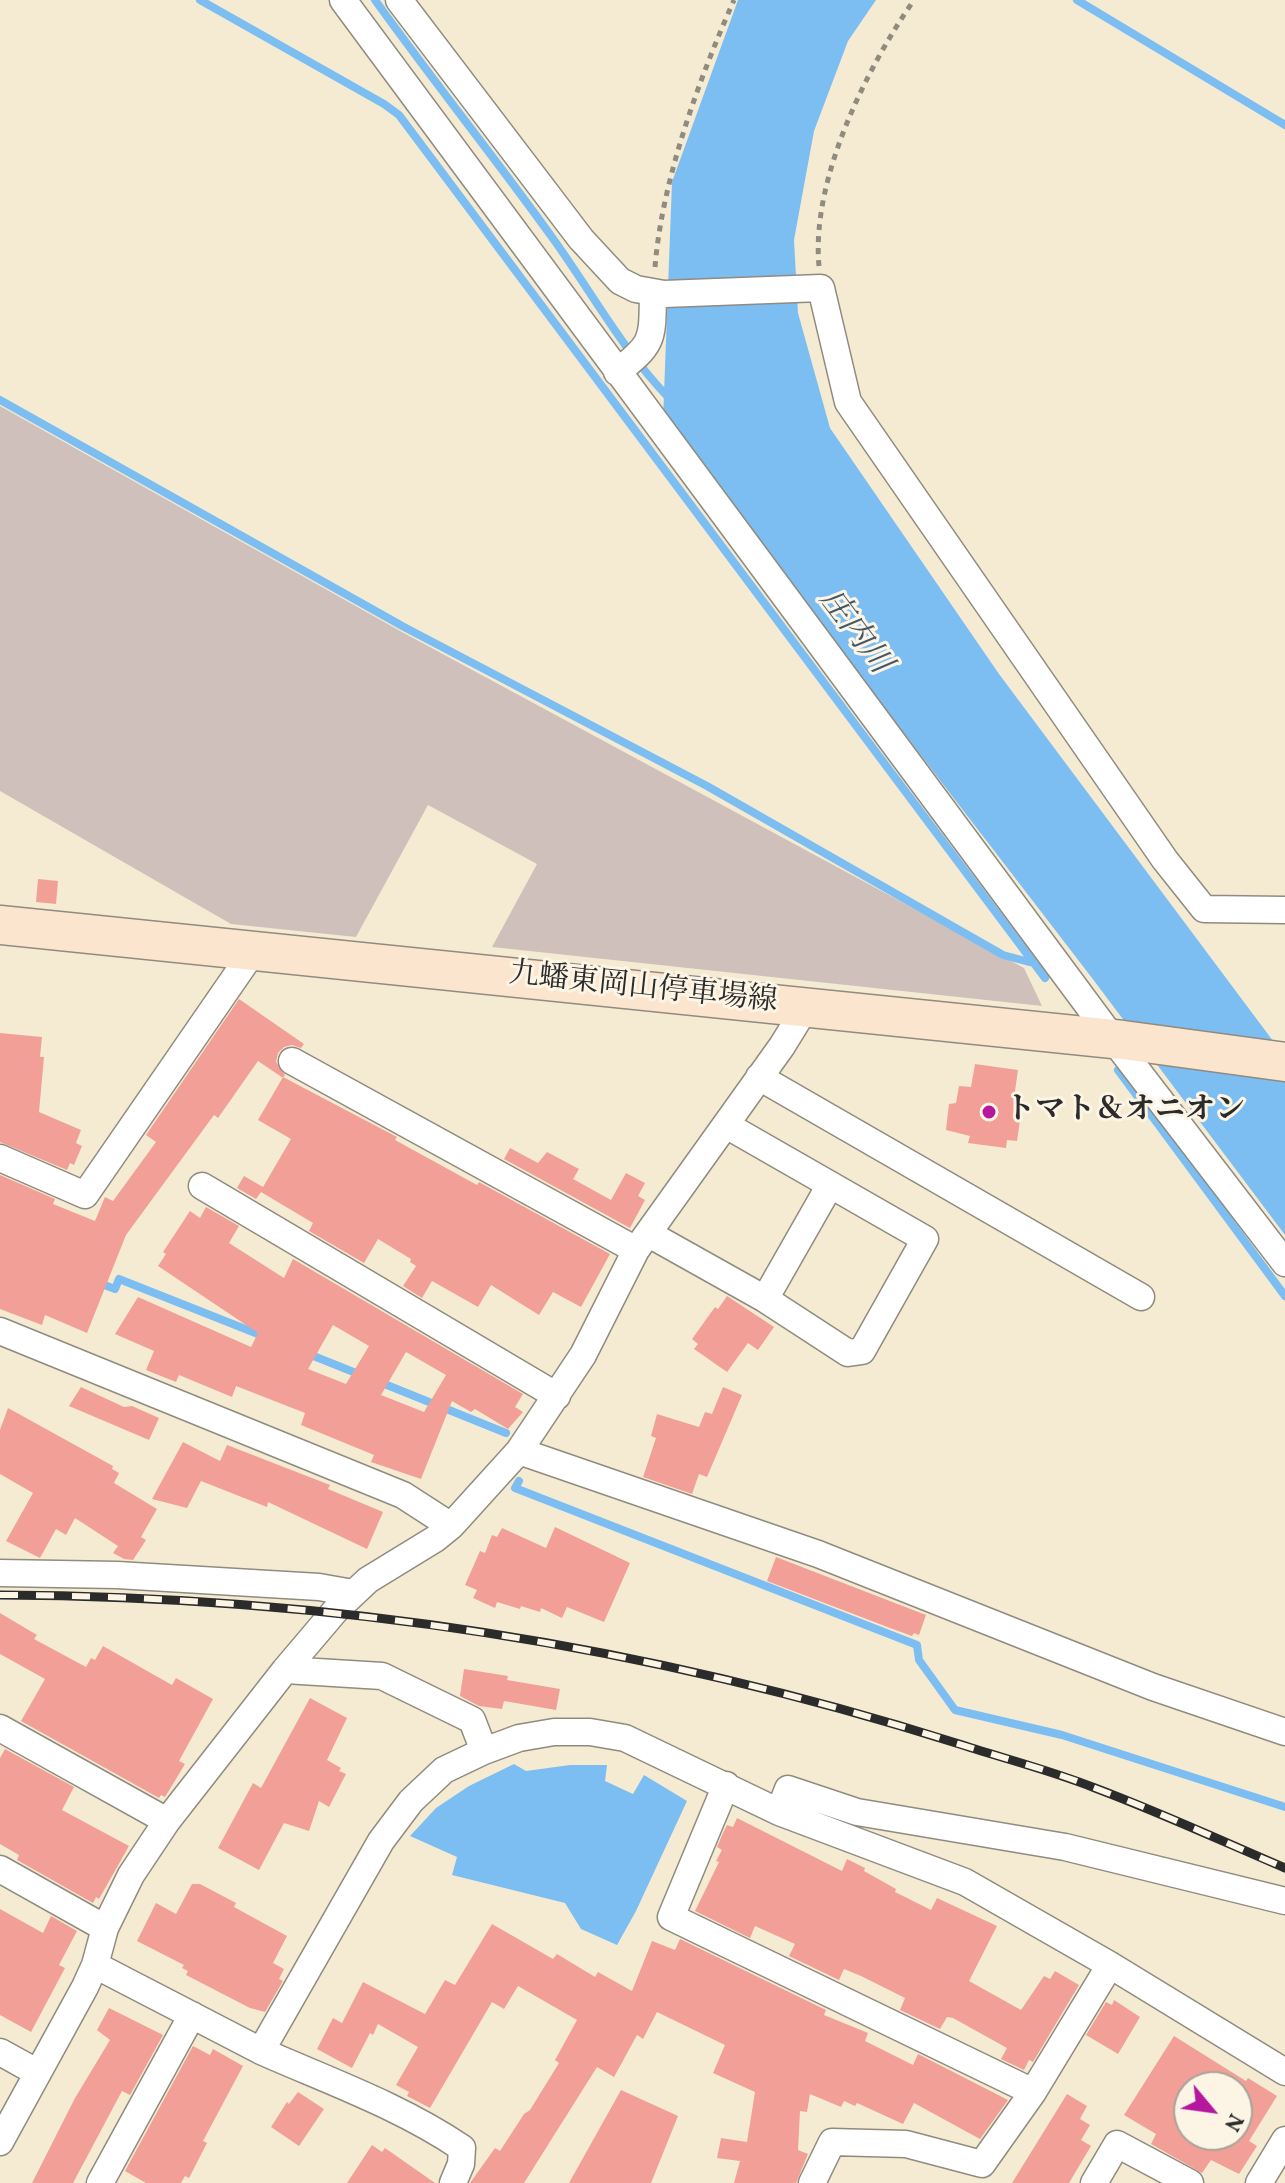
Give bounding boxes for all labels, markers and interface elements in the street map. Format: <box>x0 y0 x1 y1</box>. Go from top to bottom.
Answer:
water label: 庄内川 <box>809 583 897 683</box>
street label: 九蟠東岡山停車場線 <box>507 958 779 1022</box>
place label: トマト＆オニオン <box>1005 1094 1245 1130</box>
marker: トマト＆オニオン <box>980 1103 998 1121</box>
north arrow <box>1173 2071 1253 2151</box>
text: N <box>1215 2107 1250 2136</box>

